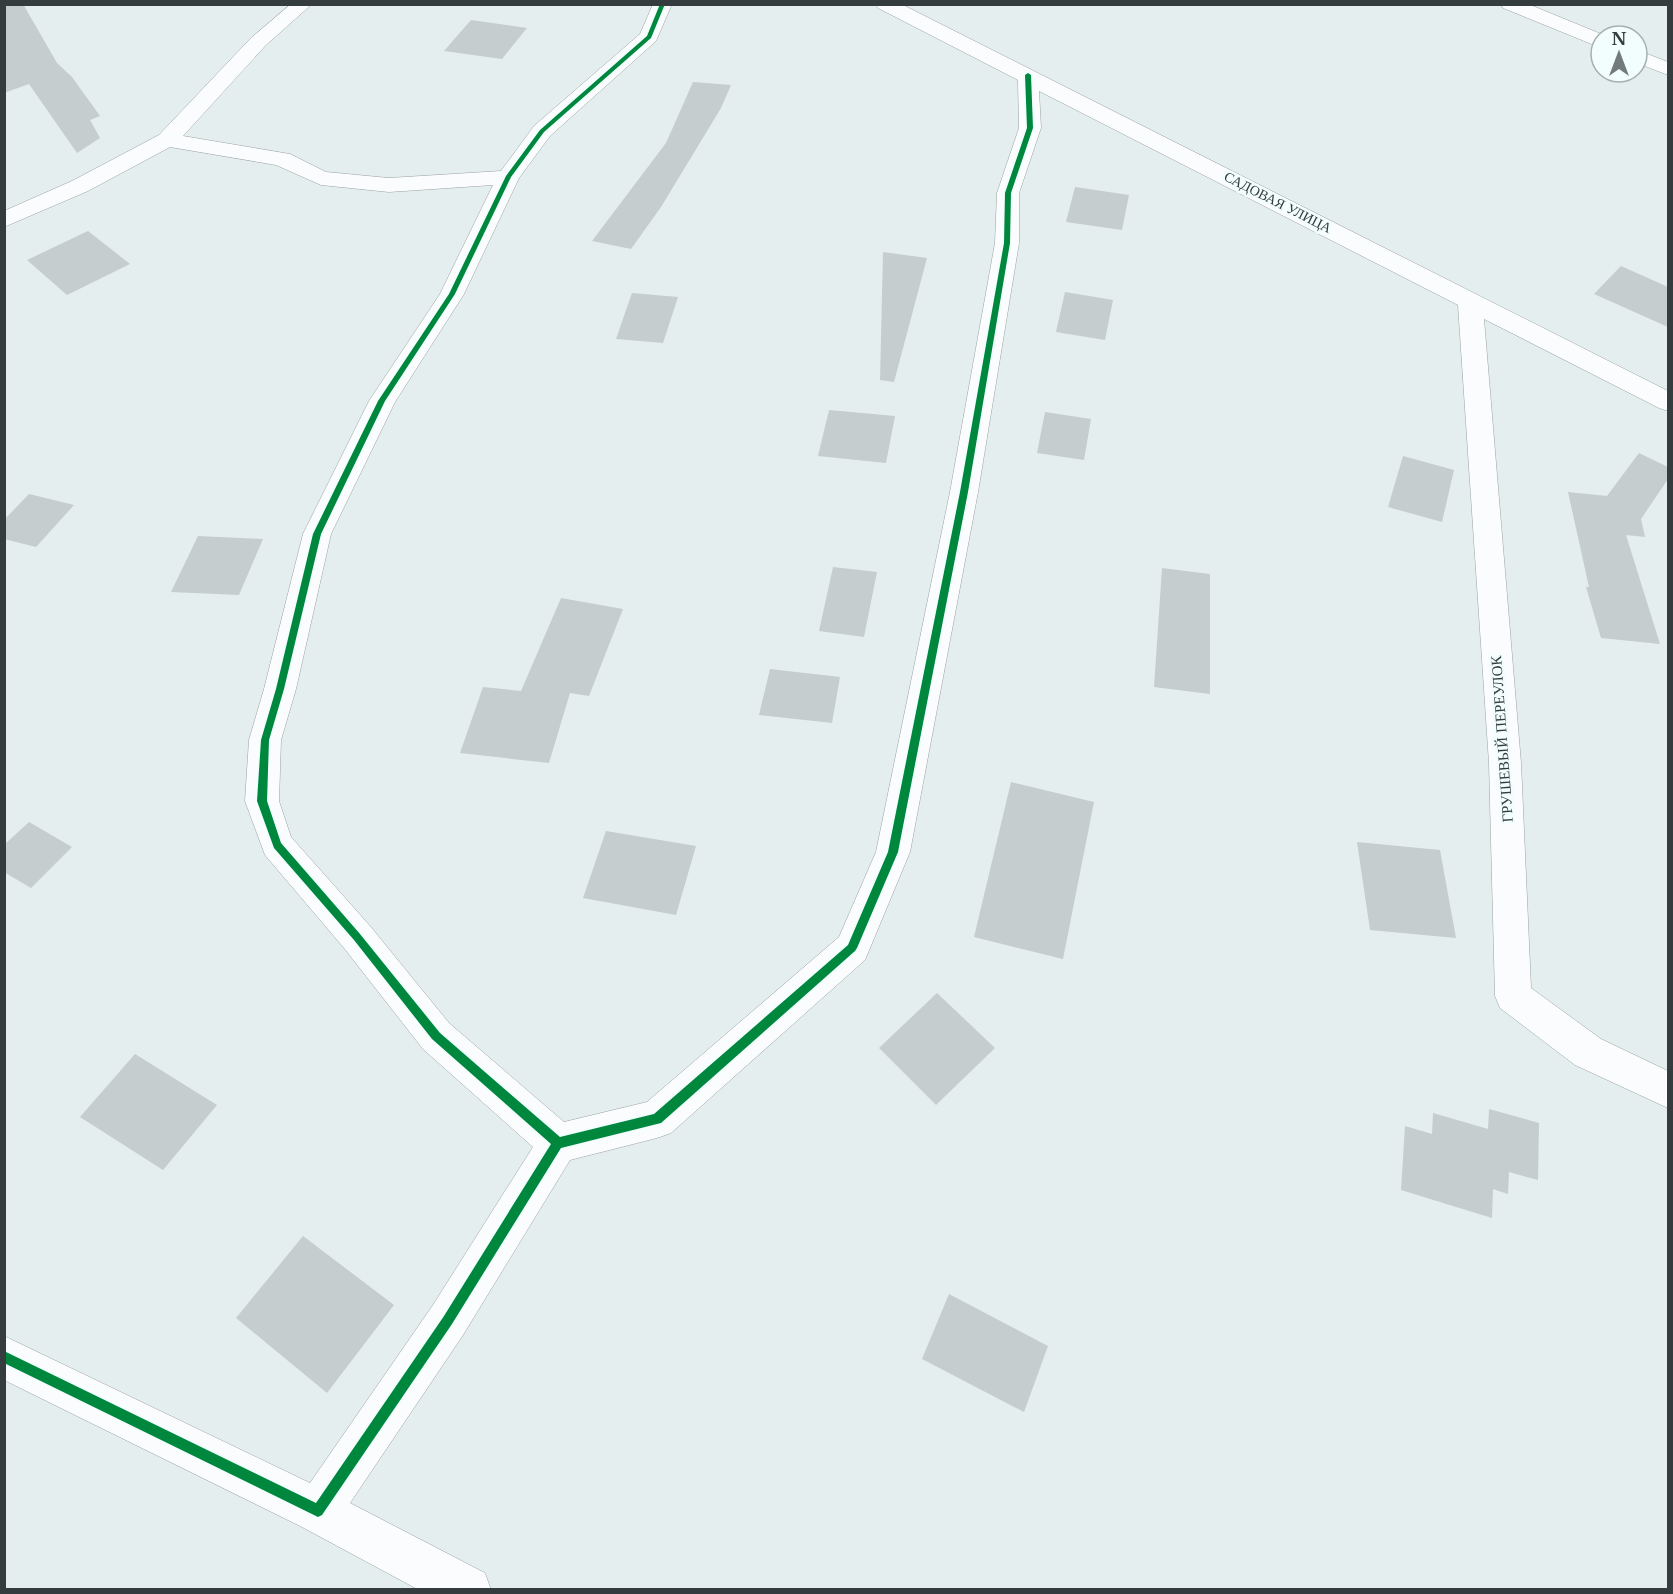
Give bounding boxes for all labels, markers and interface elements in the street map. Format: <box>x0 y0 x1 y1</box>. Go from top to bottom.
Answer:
north arrow <box>1589 24 1649 84</box>
text: N <box>1611 29 1627 49</box>
street label: САДОВАЯ УЛИЦА <box>1221 167 1336 237</box>
street label: ГРУШЕВЫЙ ПЕРЕУЛОК <box>1486 654 1517 823</box>

